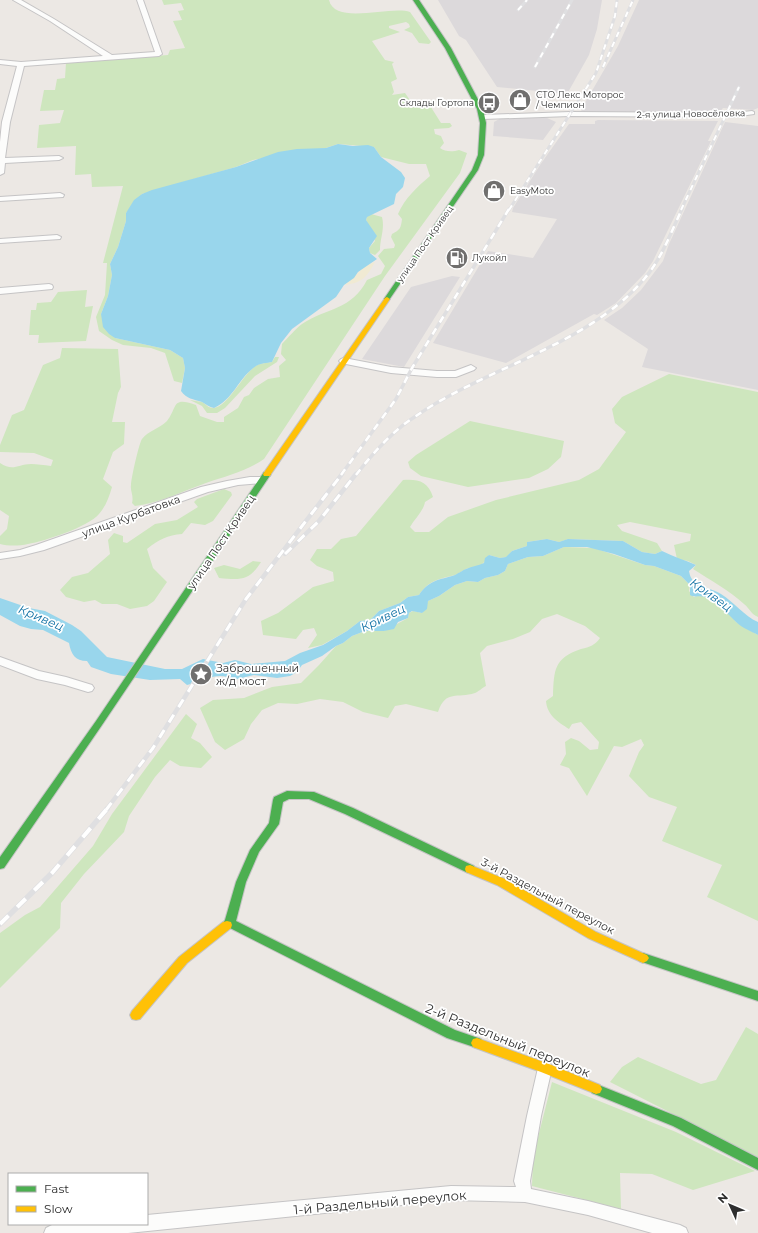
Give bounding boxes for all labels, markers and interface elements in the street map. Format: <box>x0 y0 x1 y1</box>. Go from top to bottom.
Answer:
shop icon: СТО Лекс Моторос / Чемпион <box>507 87 533 113</box>
place label: СТО Лекс Моторос / Чемпион <box>535 89 624 110</box>
bus stop icon: Склады Гортопа <box>476 90 502 116</box>
place label: Склады Гортопа <box>399 97 474 108</box>
street label: 2-я улица Новосёловка <box>637 107 745 120</box>
shop icon: EasyMoto <box>481 178 507 204</box>
place label: EasyMoto <box>510 185 554 196</box>
street label: улица Пост Кривец <box>393 203 455 285</box>
fuel station icon: Лукойл <box>444 245 470 271</box>
place label: Лукойл <box>472 252 507 263</box>
street label: улица Курбатовка <box>79 492 182 541</box>
street label: улица Пост Кривец <box>184 492 258 593</box>
water label: Кривец <box>687 575 735 614</box>
water label: Кривец <box>358 600 408 635</box>
water label: Кривец <box>16 601 66 634</box>
place icon: Заброшенный ж/д мост <box>188 661 214 687</box>
place label: Заброшенный ж/д мост <box>216 661 299 688</box>
street label: 3-й Раздельный переулок <box>479 855 618 937</box>
street label: 2-й Раздельный переулок <box>423 1000 593 1081</box>
legend <box>8 1173 148 1225</box>
text: Fast <box>44 1181 69 1196</box>
north arrow <box>710 1185 750 1225</box>
street label: 1-й Раздельный переулок <box>293 1186 467 1218</box>
text: N <box>715 1190 731 1206</box>
text: Slow <box>44 1201 73 1216</box>

